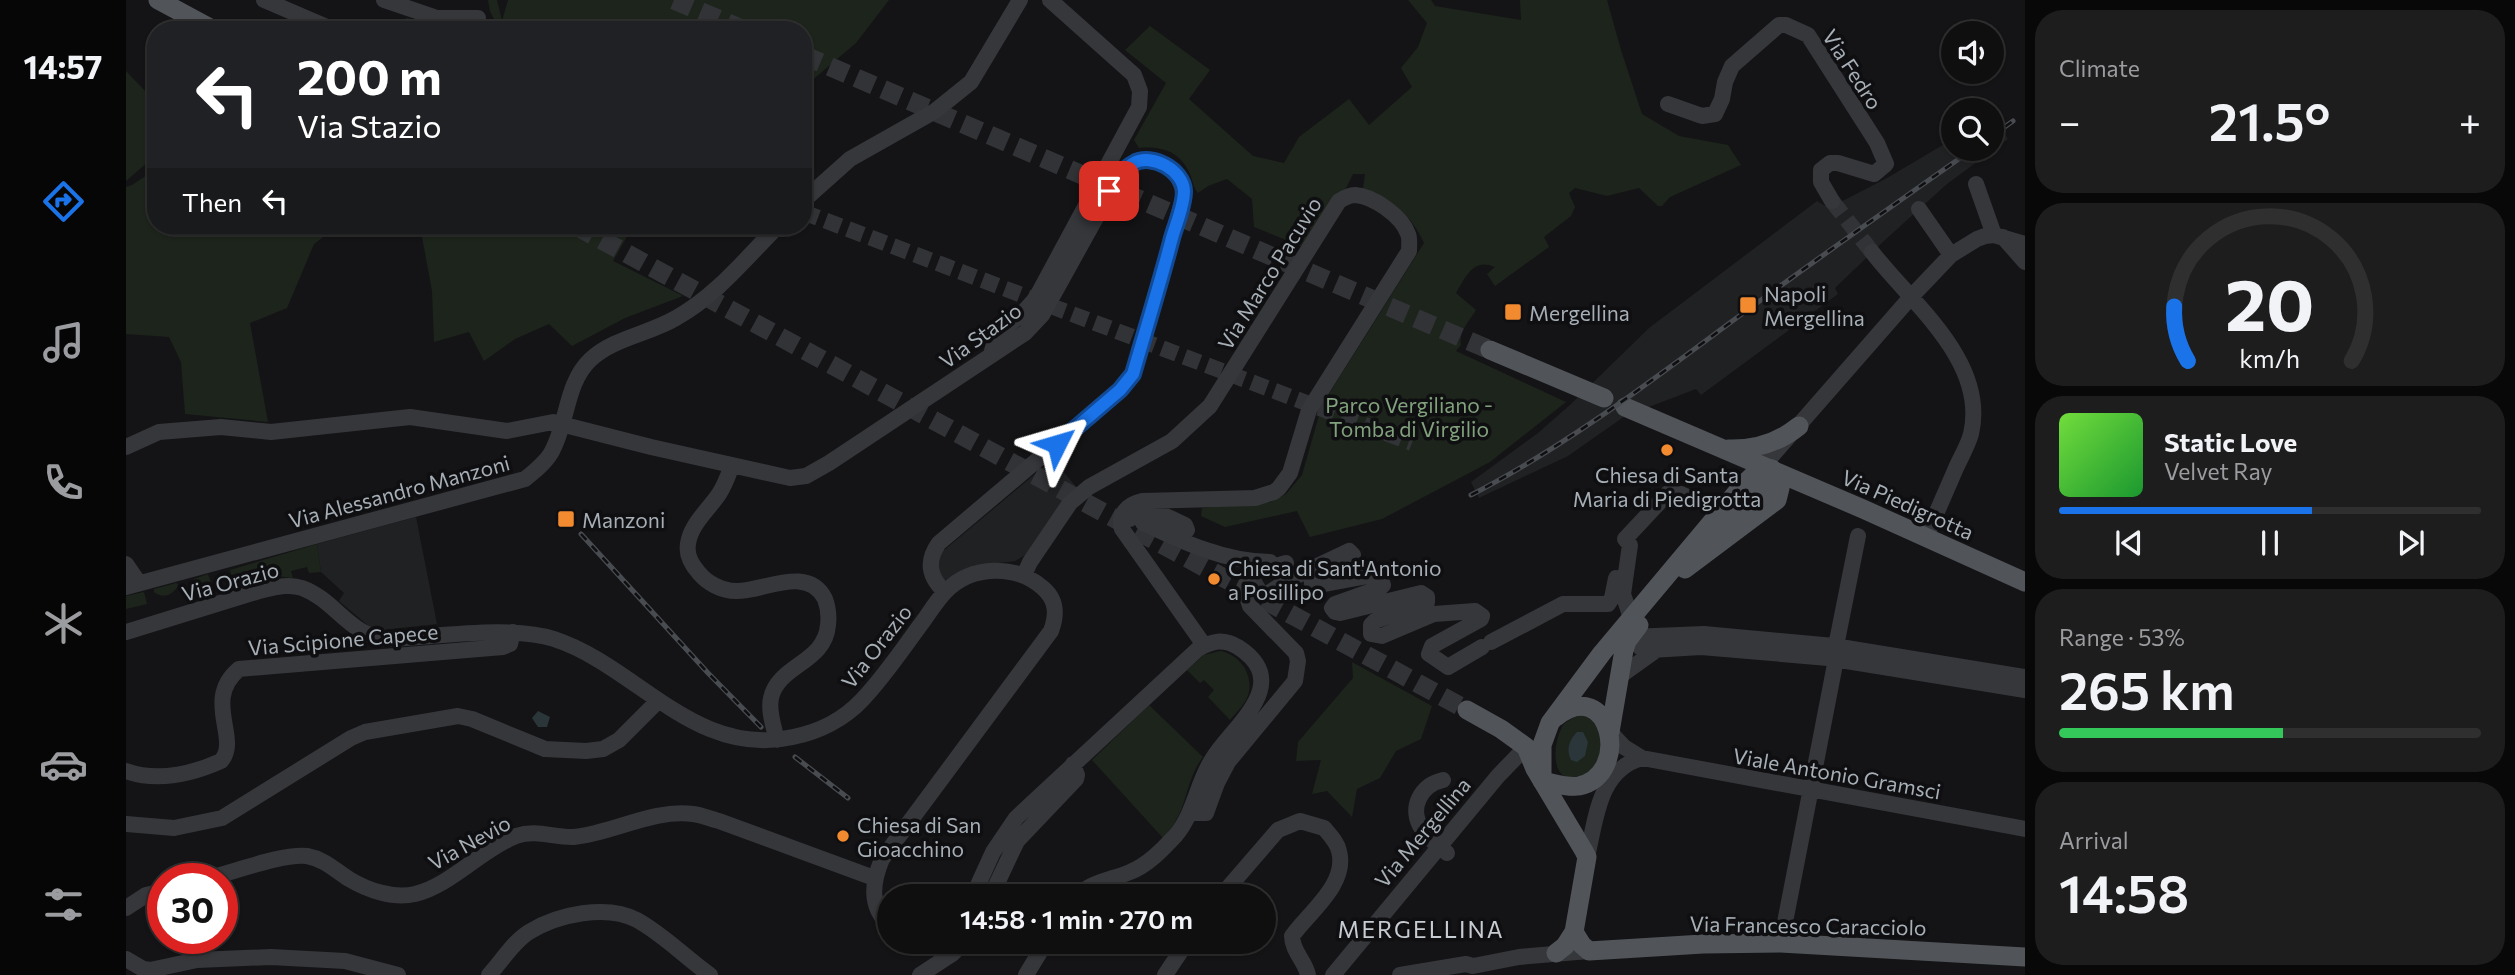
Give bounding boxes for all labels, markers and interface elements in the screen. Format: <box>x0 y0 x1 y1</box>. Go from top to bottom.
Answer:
map controls <box>1941 21 2004 161</box>
button: sound <box>1941 21 2004 84</box>
street label: Via Fedro <box>1818 24 1888 114</box>
text: 200 m <box>297 45 442 105</box>
text: 14:57 <box>24 46 102 86</box>
icon: left <box>182 49 273 140</box>
text: Climate <box>2059 54 2140 82</box>
text: 21.5° <box>2209 88 2330 152</box>
text: − <box>2059 97 2081 144</box>
text: + <box>2459 97 2481 144</box>
button: search <box>1941 98 2004 161</box>
text: Via Stazio <box>297 105 442 145</box>
pin <box>1079 161 1139 221</box>
icon: arrive <box>1090 172 1128 210</box>
icon: directions <box>39 177 88 226</box>
icon: left <box>256 182 294 220</box>
text: Then <box>182 186 242 217</box>
street label: Via Marco Pacuvio <box>1212 192 1326 354</box>
text: 20 <box>2225 257 2315 346</box>
place label: Napoli Mergellina <box>1764 281 1865 330</box>
marker: Napoli Mergellina <box>1738 295 1758 315</box>
street label: Via Stazio <box>934 297 1026 373</box>
place label: Mergellina <box>1529 300 1630 325</box>
marker: Mergellina <box>1503 302 1523 322</box>
icon: music <box>39 318 88 367</box>
text: km/h <box>2240 342 2300 372</box>
park label: Parco Vergiliano - Tomba di Virgilio <box>1325 392 1493 441</box>
position arrow <box>1020 407 1094 481</box>
text: Static Love <box>2164 426 2297 457</box>
marker: Chiesa di Santa Maria di Piedigrotta <box>1659 442 1675 458</box>
street label: Via Alessandro Manzoni <box>286 449 512 533</box>
text: Velvet Ray <box>2164 457 2272 485</box>
icon: phone <box>39 458 88 507</box>
place label: Chiesa di Santa Maria di Piedigrotta <box>1573 462 1761 511</box>
street label: Via Piedigrotta <box>1838 464 1978 544</box>
place label: Manzoni <box>582 507 665 532</box>
marker: Manzoni <box>556 509 576 529</box>
icon: previous <box>2110 524 2148 562</box>
icon: pause <box>2251 524 2289 562</box>
icon: next <box>2392 524 2430 562</box>
place label: Chiesa di Sant'Antonio a Posillipo <box>1228 555 1442 604</box>
street label: Via Orazio <box>179 556 281 606</box>
marker: Chiesa di Sant'Antonio a Posillipo <box>1206 571 1222 587</box>
icon: climate <box>39 599 88 648</box>
street label: Via Orazio <box>836 599 916 693</box>
street label: Via Scipione Capece <box>247 618 439 660</box>
text: Range · 53% <box>2059 623 2185 651</box>
text: 265 km <box>2059 657 2235 721</box>
icon: car <box>39 740 88 789</box>
street label: Viale Antonio Gramsci <box>1731 742 1943 804</box>
street label: Via Mergellina <box>1369 772 1475 892</box>
street label: Via Nevio <box>423 809 515 875</box>
place label: Chiesa di San Gioacchino <box>857 812 981 861</box>
text: Arrival <box>2059 826 2129 854</box>
marker: Chiesa di San Gioacchino <box>835 828 851 844</box>
text: 14:58 <box>2059 860 2189 924</box>
speed limit sign: 30 <box>147 863 238 954</box>
icon: filters <box>39 880 88 929</box>
text: 14:58 · 1 min · 270 m <box>960 903 1193 934</box>
street label: Via Francesco Caracciolo <box>1689 910 1927 940</box>
district label: MERGELLINA <box>1337 915 1505 943</box>

